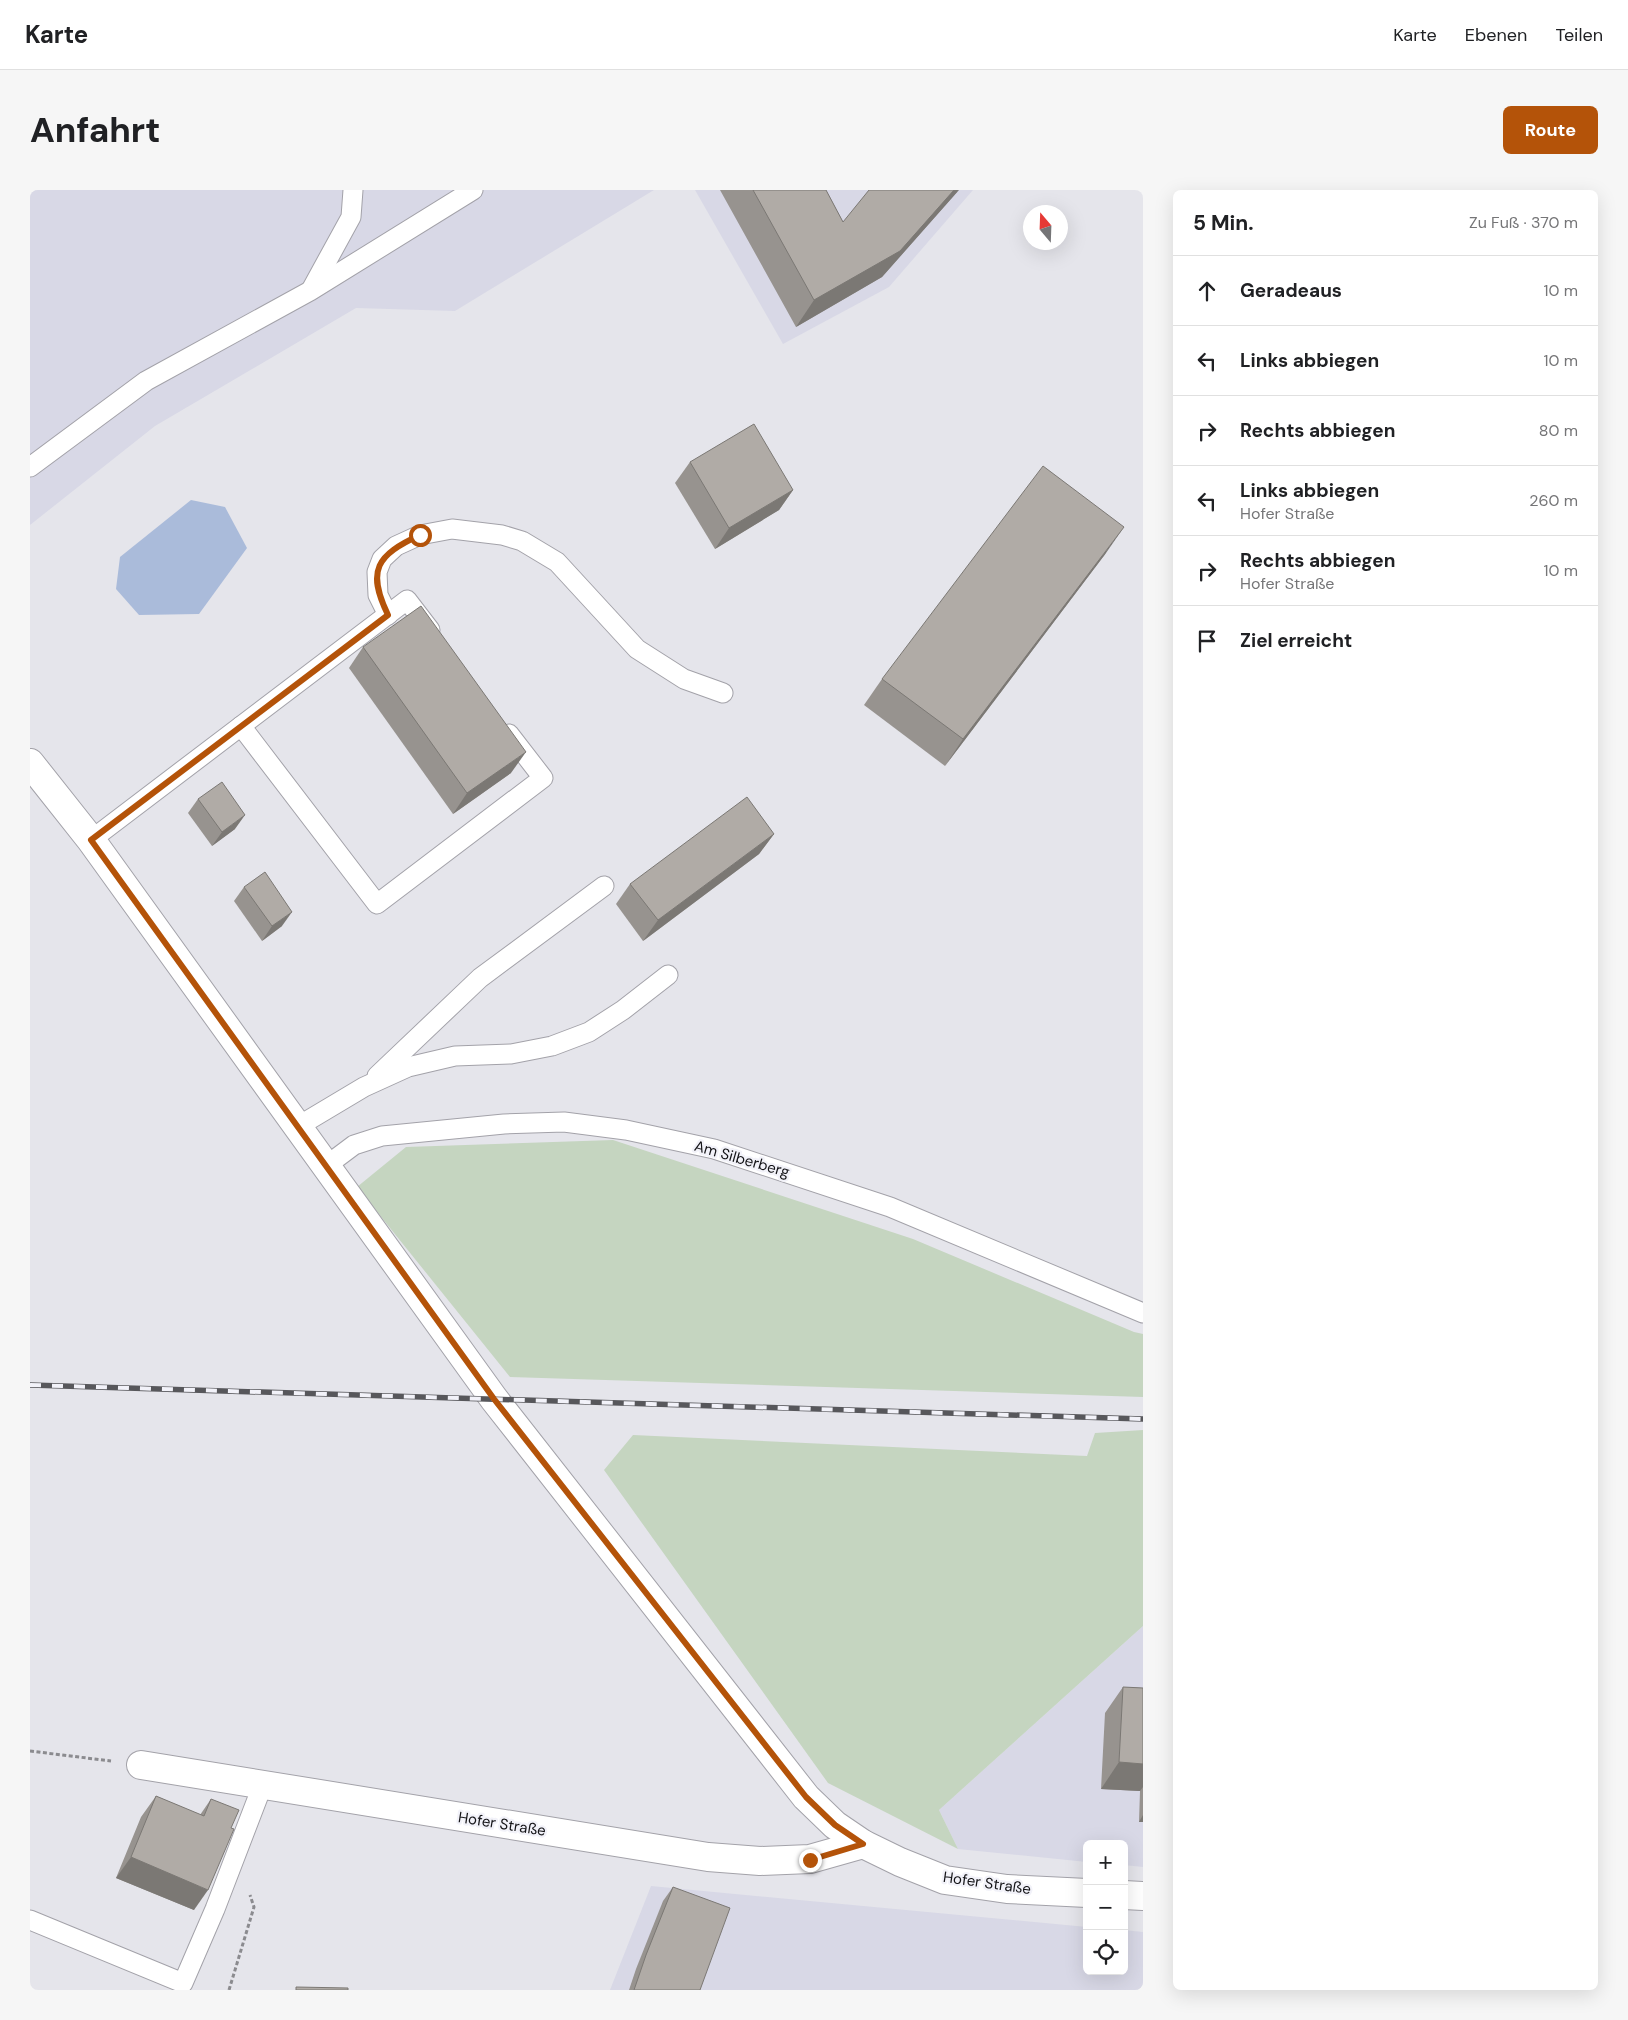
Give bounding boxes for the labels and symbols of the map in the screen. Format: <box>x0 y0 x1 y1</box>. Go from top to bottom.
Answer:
north arrow <box>1023 205 1068 250</box>
route start <box>409 524 432 547</box>
street label: Am Silberberg <box>692 1136 792 1182</box>
street label: Hofer Straße <box>457 1807 547 1841</box>
route end <box>799 1849 822 1872</box>
street label: Hofer Straße <box>942 1867 1032 1899</box>

